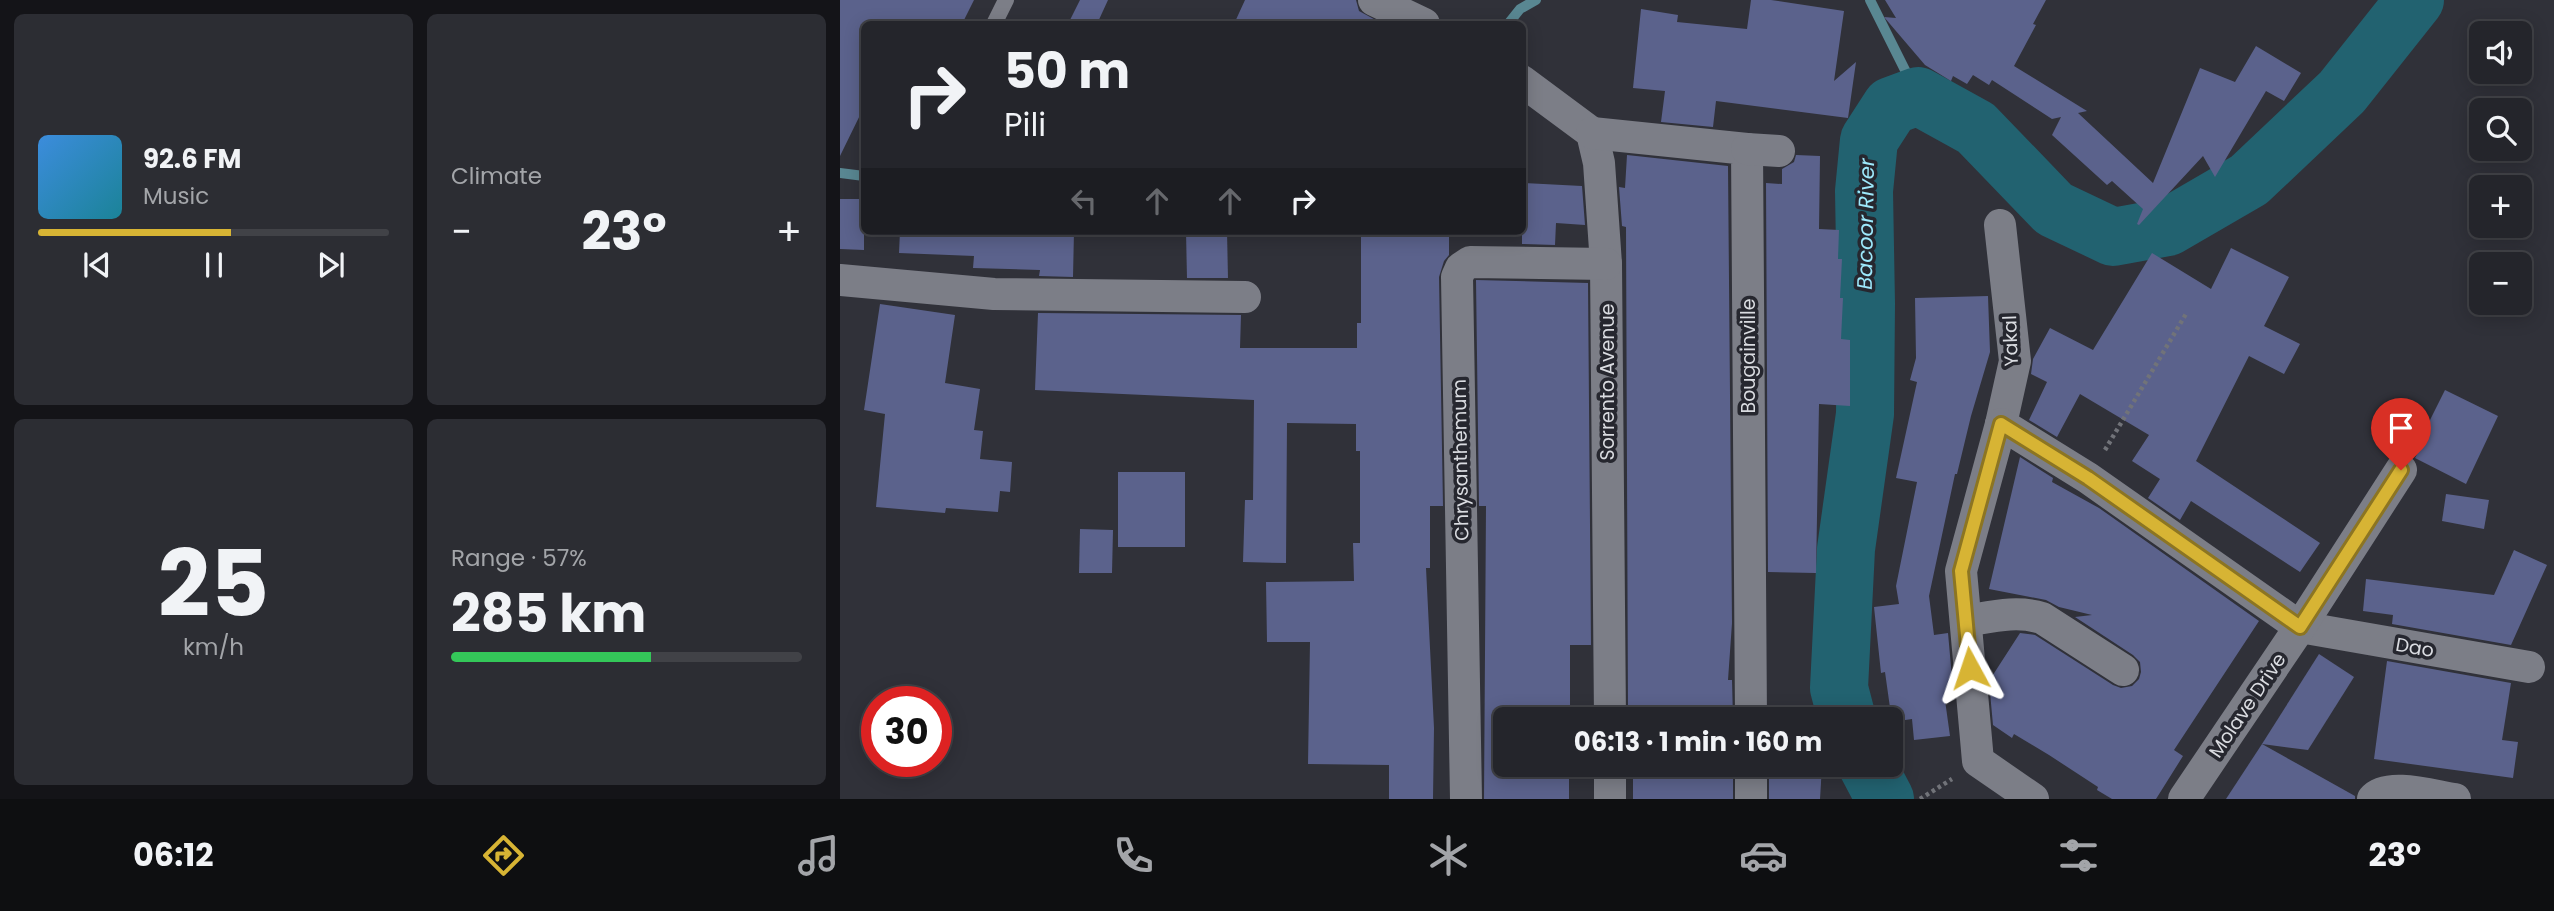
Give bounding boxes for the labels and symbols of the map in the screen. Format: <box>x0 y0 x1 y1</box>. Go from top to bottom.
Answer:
water label: Bacoor River <box>1850 157 1881 290</box>
street label: Bougainville <box>1735 299 1762 413</box>
street label: Sorrento Avenue <box>1594 304 1621 460</box>
street label: Yakal <box>1996 315 2025 367</box>
street label: Chrysanthemum <box>1446 379 1475 541</box>
pin <box>2371 398 2431 470</box>
position arrow <box>1933 631 2007 705</box>
street label: Dao <box>2394 631 2436 664</box>
street label: Molave Drive <box>2202 647 2292 763</box>
speed limit sign: 30 <box>861 686 952 777</box>

